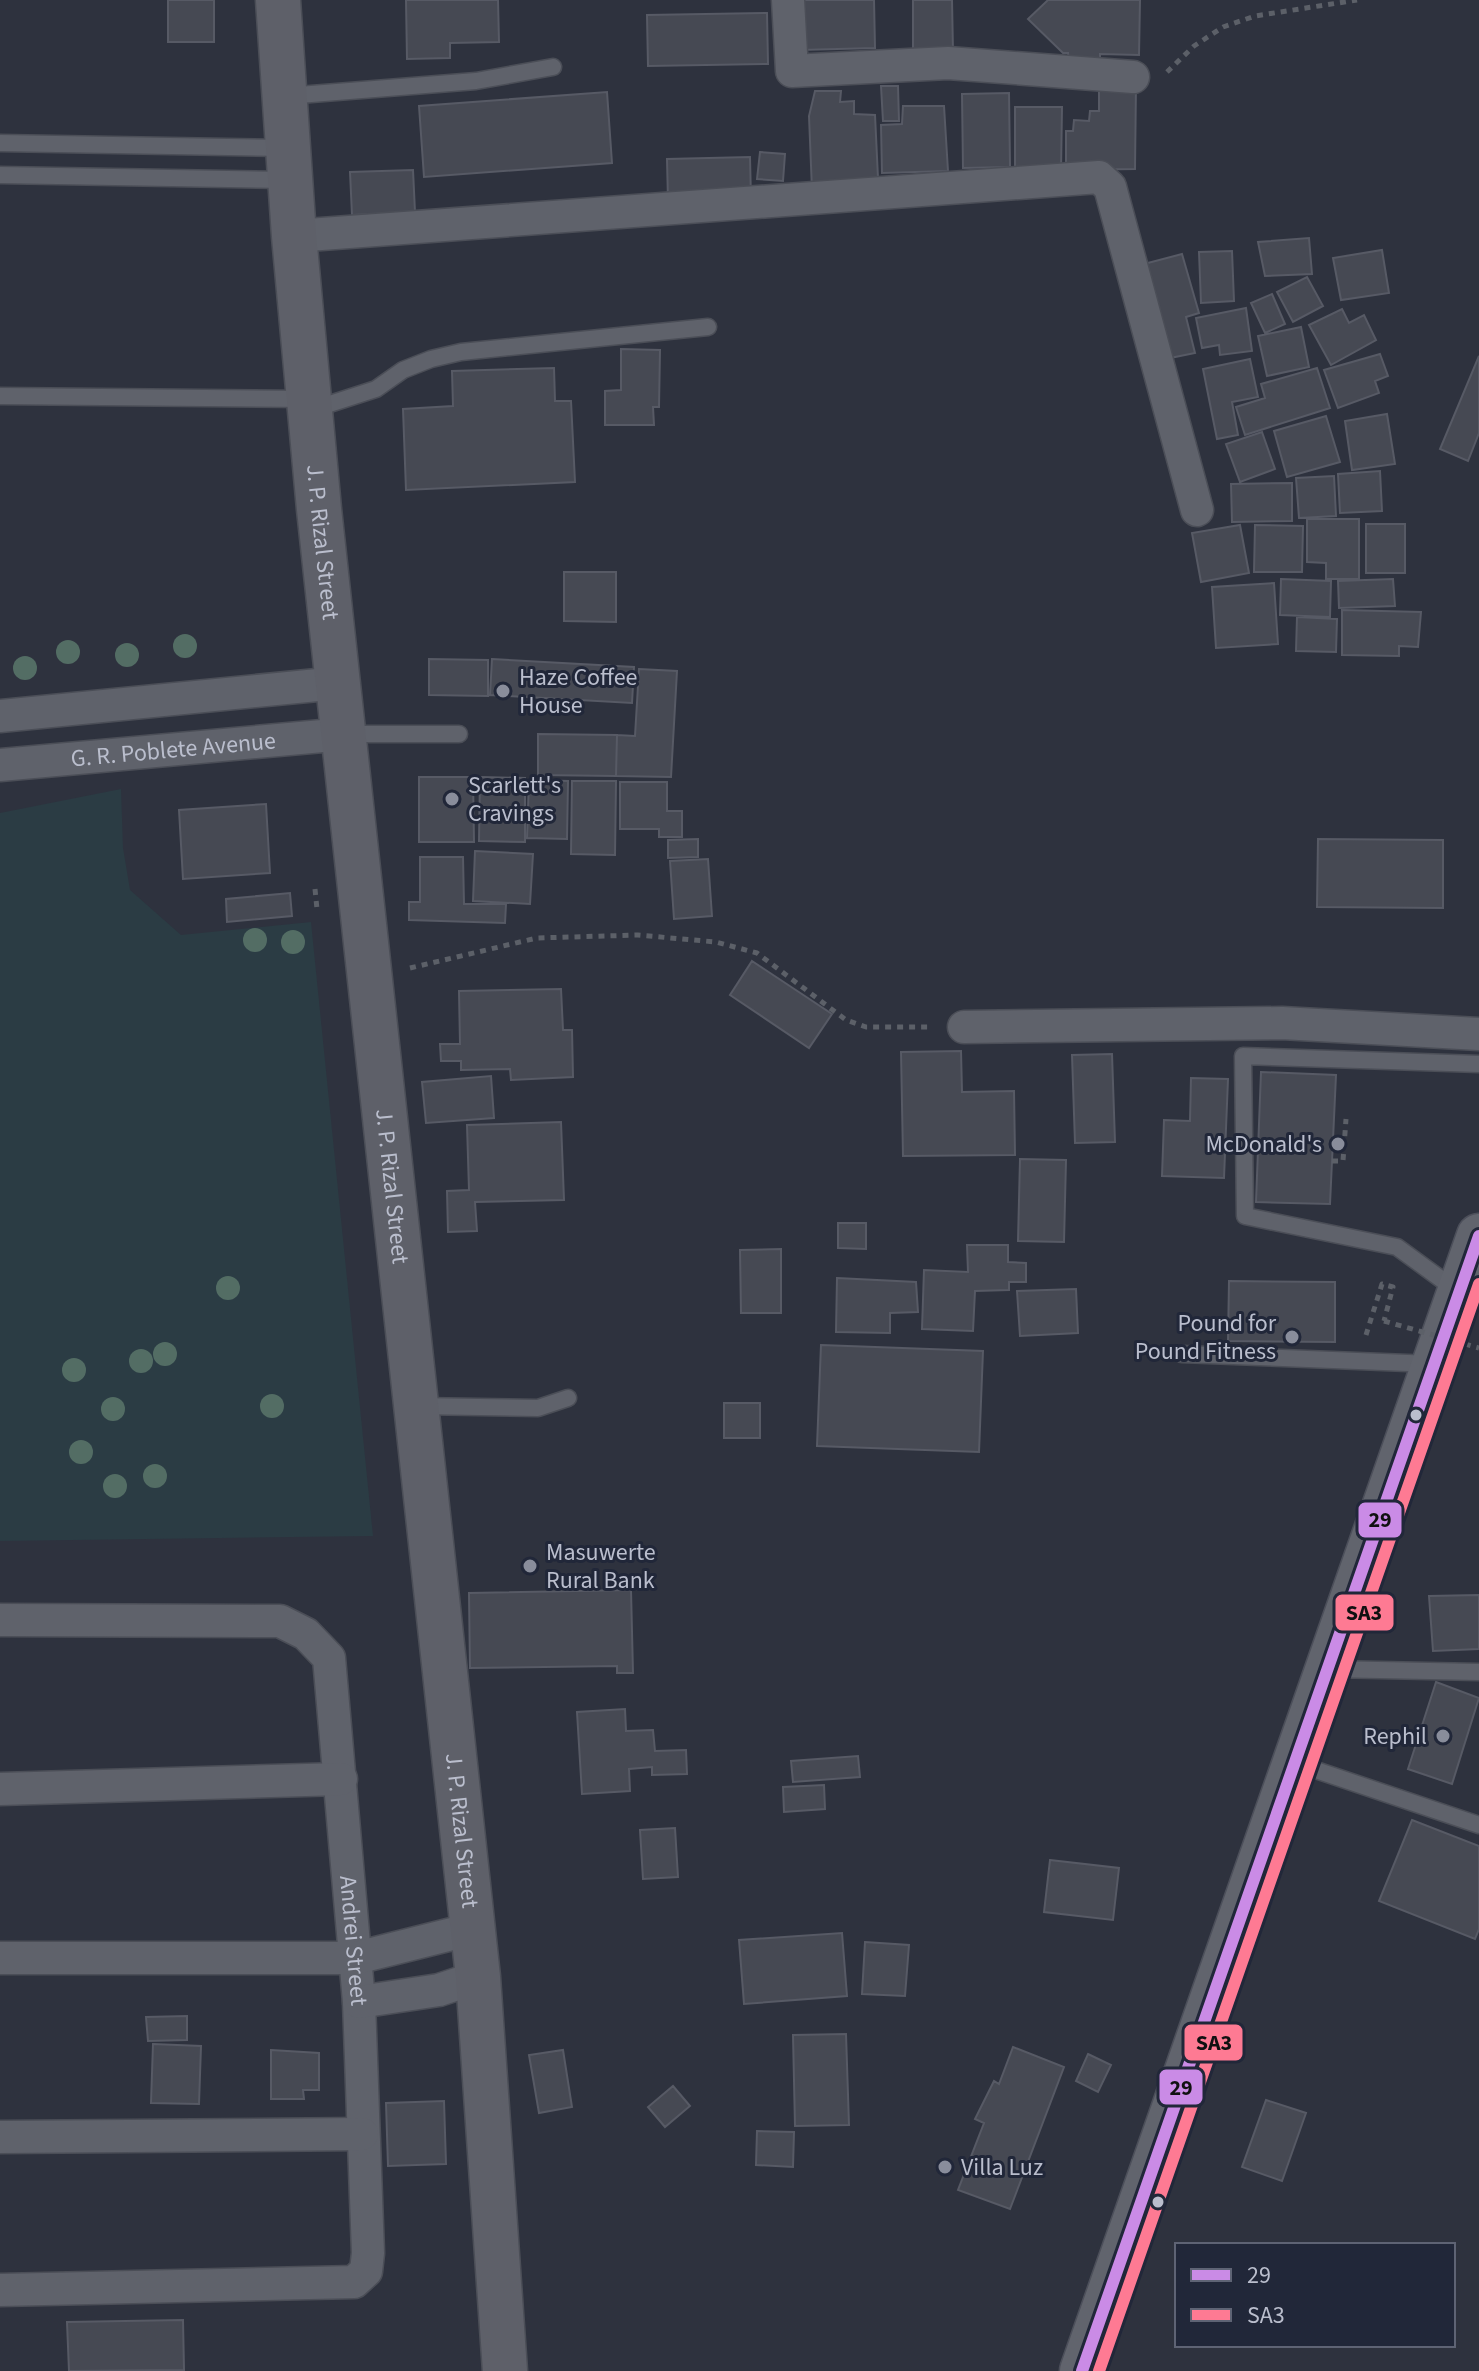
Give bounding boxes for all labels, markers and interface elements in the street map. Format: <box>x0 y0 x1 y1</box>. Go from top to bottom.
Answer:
street label: J. P. Rizal Street <box>298 463 348 621</box>
place label: Haze Coffee House <box>519 660 637 723</box>
marker: Haze Coffee House <box>494 682 512 700</box>
street label: G. R. Poblete Avenue <box>69 723 277 776</box>
place label: Scarlett's Cravings <box>468 768 561 831</box>
marker: Scarlett's Cravings <box>443 790 461 808</box>
street label: J. P. Rizal Street <box>367 1107 418 1266</box>
place label: McDonald's <box>1206 1127 1322 1162</box>
marker: McDonald's <box>1329 1135 1347 1153</box>
place label: Pound for Pound Fitness <box>1135 1306 1277 1369</box>
marker: Pound for Pound Fitness <box>1283 1328 1301 1346</box>
unlabelled marker <box>1408 1407 1424 1423</box>
line badge: 29 <box>1357 1501 1403 1539</box>
text: 29 <box>1368 1504 1392 1536</box>
place label: Masuwerte Rural Bank <box>546 1535 656 1598</box>
marker: Masuwerte Rural Bank <box>521 1557 539 1575</box>
line badge: SA3 <box>1334 1593 1395 1632</box>
text: SA3 <box>1346 1597 1382 1629</box>
place label: Rephil <box>1363 1719 1427 1754</box>
marker: Rephil <box>1434 1727 1452 1745</box>
street label: J. P. Rizal Street <box>436 1751 488 1910</box>
street label: Andrei Street <box>331 1874 377 2007</box>
line badge: SA3 <box>1183 2023 1244 2062</box>
text: SA3 <box>1196 2027 1232 2059</box>
line badge: 29 <box>1158 2068 1204 2106</box>
text: 29 <box>1169 2072 1193 2104</box>
place label: Villa Luz <box>961 2150 1043 2185</box>
marker: Villa Luz <box>936 2158 954 2176</box>
unlabelled marker <box>1150 2194 1166 2210</box>
legend <box>1175 2243 1455 2347</box>
text: 29 <box>1247 2258 1271 2293</box>
text: SA3 <box>1247 2298 1285 2333</box>

